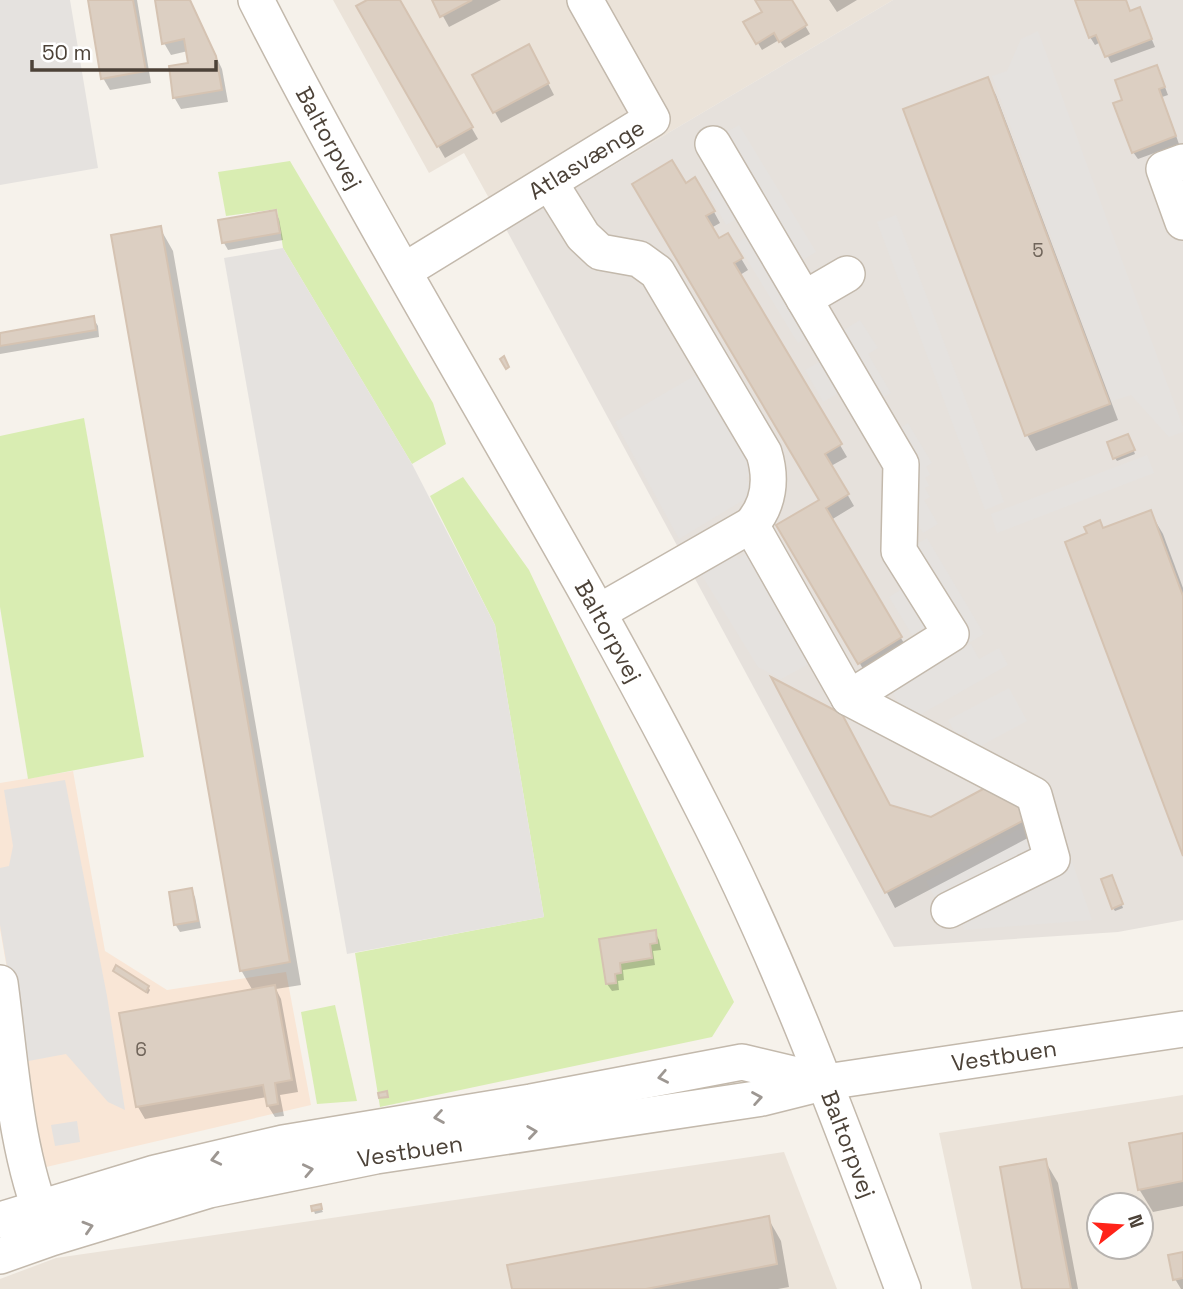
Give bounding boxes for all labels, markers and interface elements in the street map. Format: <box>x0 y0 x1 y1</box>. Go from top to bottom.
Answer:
scale bar <box>32 28 215 72</box>
text: 50 m <box>42 39 92 66</box>
street label: Baltorpvej <box>289 81 369 195</box>
street label: Atlasvænge <box>523 112 650 206</box>
house number: 5 <box>1032 238 1044 263</box>
street label: Baltorpvej <box>568 575 649 688</box>
street label: Vestbuen <box>949 1033 1059 1078</box>
house number: 6 <box>135 1037 147 1062</box>
one-way arrow <box>657 1069 669 1084</box>
street label: Baltorpvej <box>814 1086 883 1202</box>
one-way arrow <box>751 1092 763 1107</box>
one-way arrow <box>433 1109 445 1124</box>
one-way arrow <box>526 1125 538 1140</box>
street label: Vestbuen <box>355 1128 465 1174</box>
one-way arrow <box>210 1151 222 1165</box>
one-way arrow <box>302 1164 314 1179</box>
north arrow <box>1085 1191 1155 1261</box>
text: N <box>1122 1211 1150 1231</box>
one-way arrow <box>82 1220 94 1235</box>

